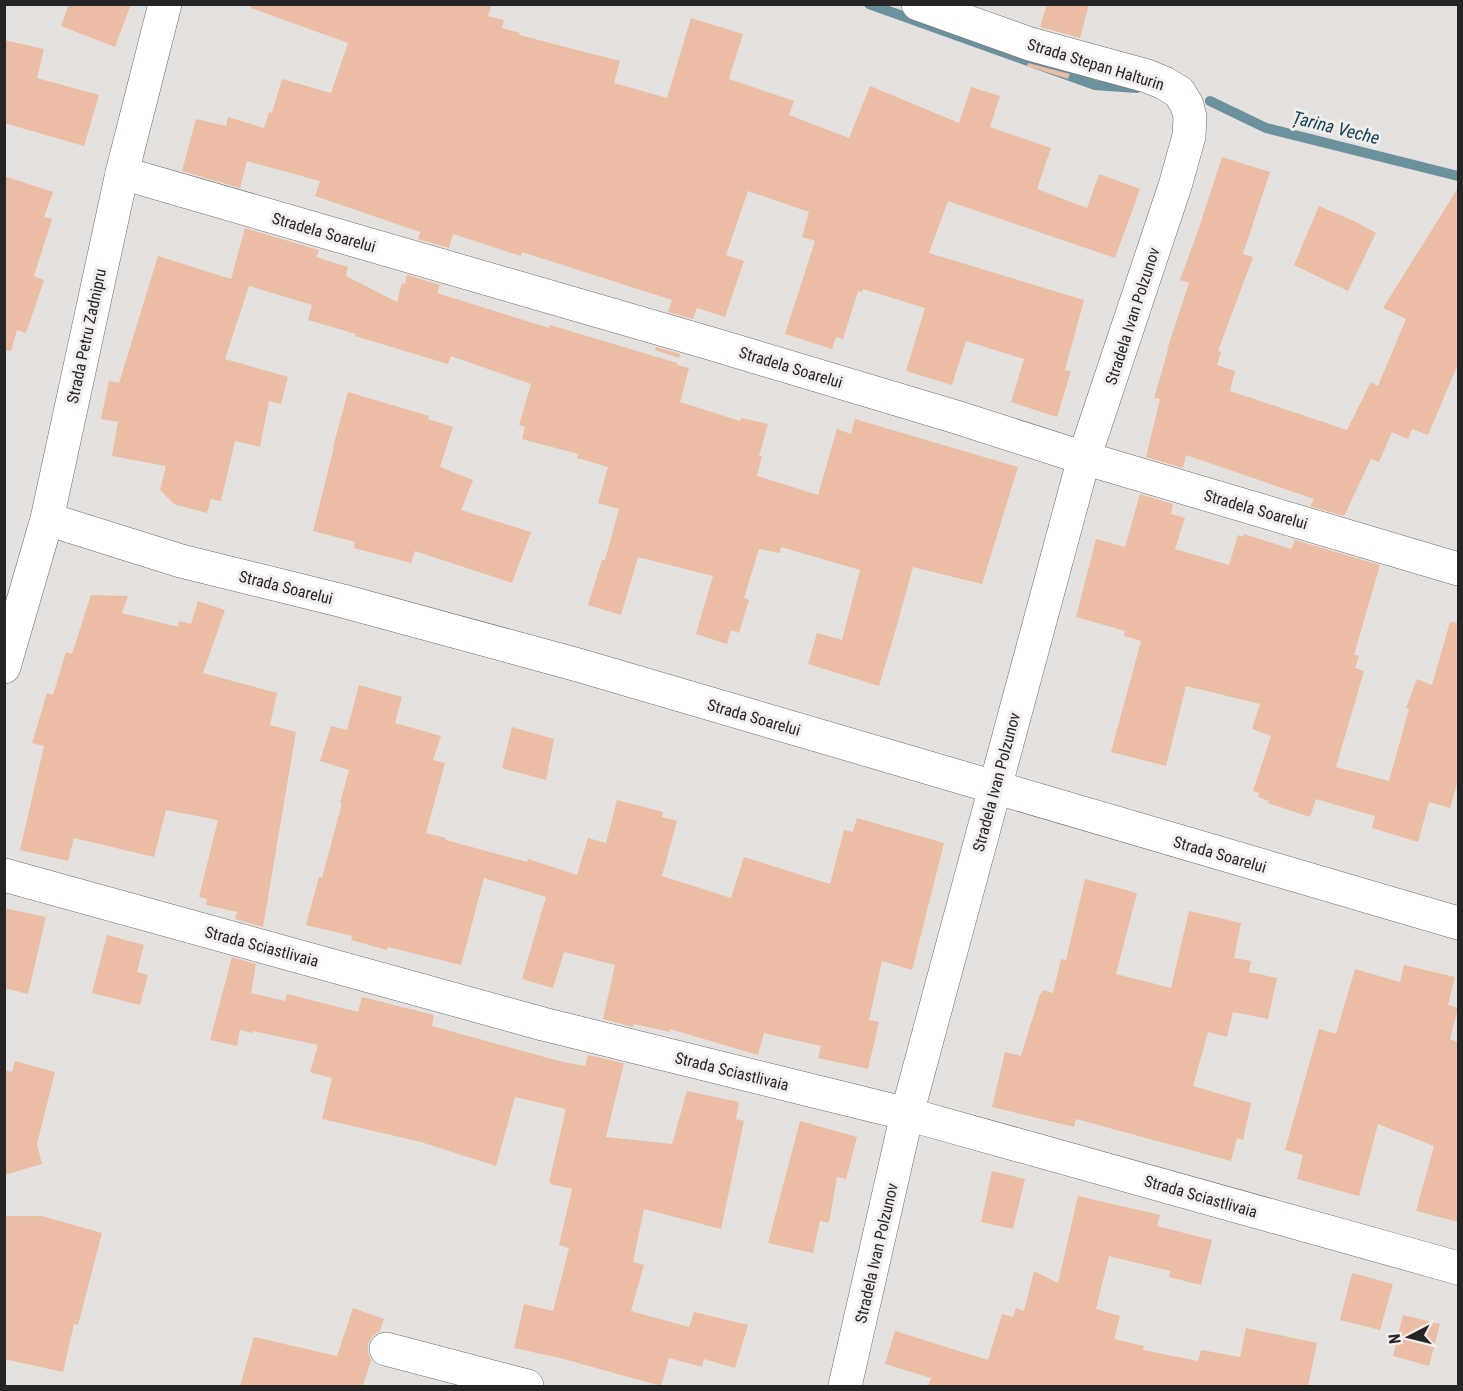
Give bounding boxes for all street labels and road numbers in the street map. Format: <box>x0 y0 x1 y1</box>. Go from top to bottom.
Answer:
street label: Strada Stepan Halturin <box>1025 35 1167 94</box>
street label: Stradela Soarelui <box>270 209 378 256</box>
street label: Stradela Ivan Polzunov <box>1101 245 1164 387</box>
street label: Strada Petru Zadnipru <box>63 267 110 405</box>
street label: Stradela Soarelui <box>737 343 845 392</box>
street label: Stradela Soarelui <box>1202 486 1310 533</box>
street label: Strada Soarelui <box>237 567 335 608</box>
street label: Strada Soarelui <box>705 695 803 740</box>
street label: Stradela Ivan Polzunov <box>969 710 1024 854</box>
street label: Strada Soarelui <box>1171 832 1269 877</box>
street label: Strada Sciastlivaia <box>203 922 321 971</box>
street label: Strada Sciastlivaia <box>673 1048 791 1095</box>
street label: Strada Sciastlivaia <box>1142 1171 1260 1222</box>
street label: Stradela Ivan Polzunov <box>851 1181 902 1325</box>

